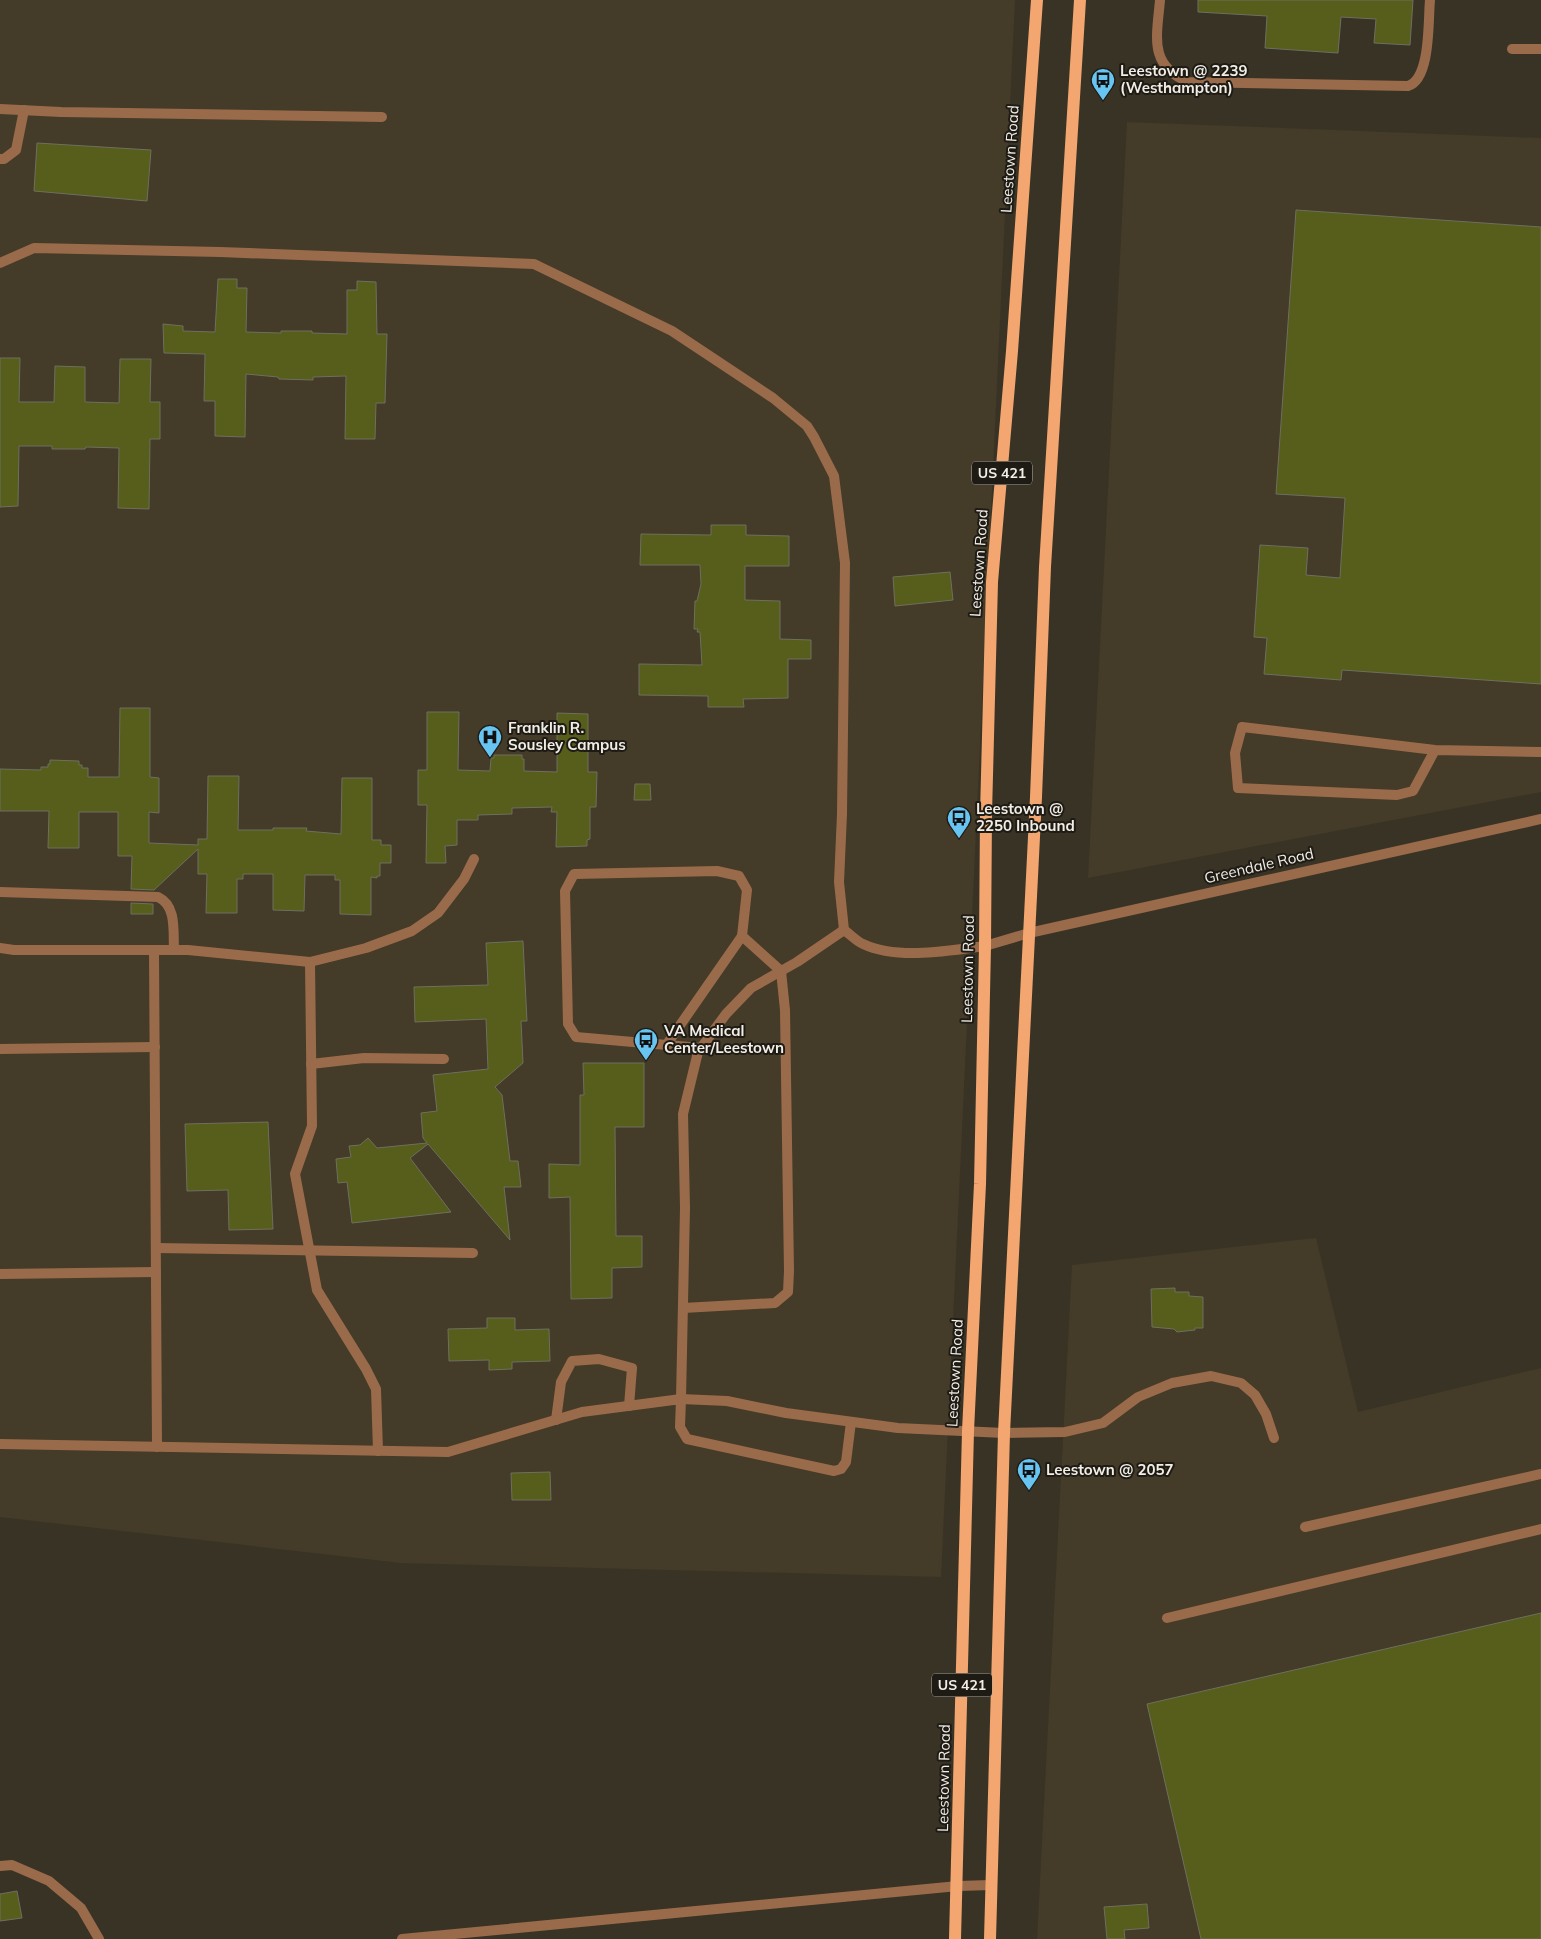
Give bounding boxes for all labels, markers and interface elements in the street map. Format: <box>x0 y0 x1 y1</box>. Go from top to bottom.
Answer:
place label: Leestown @ 2239 (Westhampton) <box>1120 61 1248 97</box>
bus stop icon: Leestown @ 2239 (Westhampton) <box>1090 67 1116 101</box>
street label: Leestown Road <box>996 104 1023 213</box>
road number: US 421 <box>972 462 1032 484</box>
street label: Leestown Road <box>965 508 992 617</box>
place label: Franklin R. Sousley Campus <box>508 718 626 754</box>
hospital icon: Franklin R. Sousley Campus <box>477 724 503 758</box>
place label: Leestown @ 2250 Inbound <box>976 799 1075 835</box>
bus stop icon: Leestown @ 2250 Inbound <box>946 805 972 839</box>
street label: Greendale Road <box>1202 844 1316 887</box>
street label: Leestown Road <box>957 915 978 1023</box>
place label: VA Medical Center/Leestown <box>663 1021 784 1057</box>
bus stop icon: VA Medical Center/Leestown <box>633 1027 659 1061</box>
street label: Leestown Road <box>942 1319 967 1427</box>
bus stop icon: Leestown @ 2057 <box>1016 1457 1042 1491</box>
place label: Leestown @ 2057 <box>1046 1460 1174 1479</box>
road number: US 421 <box>932 1674 992 1696</box>
street label: Leestown Road <box>933 1724 954 1832</box>

